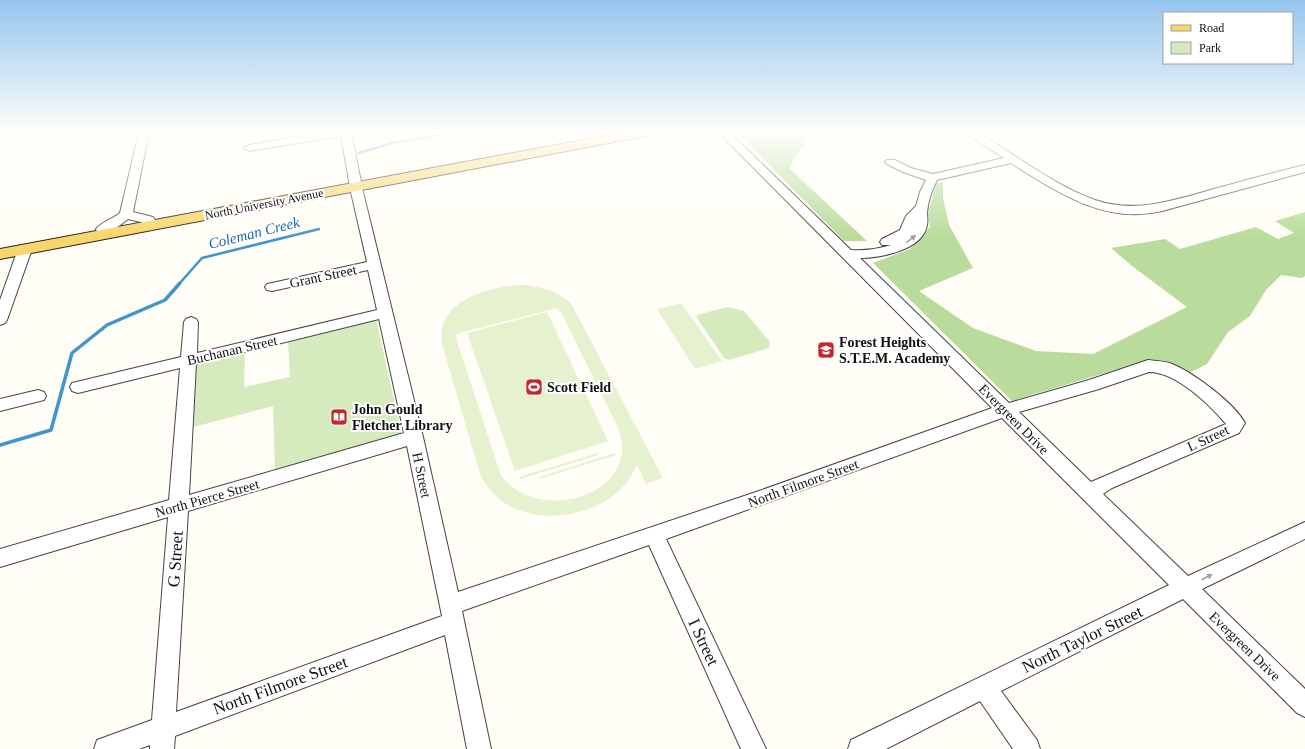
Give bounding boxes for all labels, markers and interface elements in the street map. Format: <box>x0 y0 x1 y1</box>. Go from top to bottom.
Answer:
legend <box>1163 12 1293 64</box>
text: Road <box>1199 21 1224 35</box>
text: Park <box>1199 41 1221 55</box>
street label: North University Avenue <box>204 186 324 222</box>
water label: Coleman Creek <box>207 214 301 252</box>
one-way arrow <box>906 235 917 244</box>
street label: Grant Street <box>288 262 358 291</box>
street label: Buchanan Street <box>186 333 279 368</box>
place label: Forest Heights S.T.E.M. Academy <box>839 335 950 366</box>
school or university icon: Forest Heights S.T.E.M. Academy <box>816 340 836 360</box>
sports icon: Scott Field <box>524 377 544 397</box>
place label: Scott Field <box>547 380 611 395</box>
street label: Evergreen Drive <box>976 381 1052 457</box>
place label: John Gould Fletcher Library <box>352 402 452 433</box>
library icon: John Gould Fletcher Library <box>329 407 349 427</box>
street label: L Street <box>1185 422 1232 455</box>
street label: H Street <box>409 451 434 499</box>
street label: North Filmore Street <box>746 456 861 510</box>
street label: North Pierce Street <box>154 476 261 520</box>
street label: G Street <box>164 530 187 588</box>
one-way arrow <box>1201 574 1212 580</box>
street label: North Taylor Street <box>1019 602 1146 677</box>
street label: Evergreen Drive <box>1206 609 1283 684</box>
street label: I Street <box>684 616 723 669</box>
street label: North Filmore Street <box>210 652 350 719</box>

